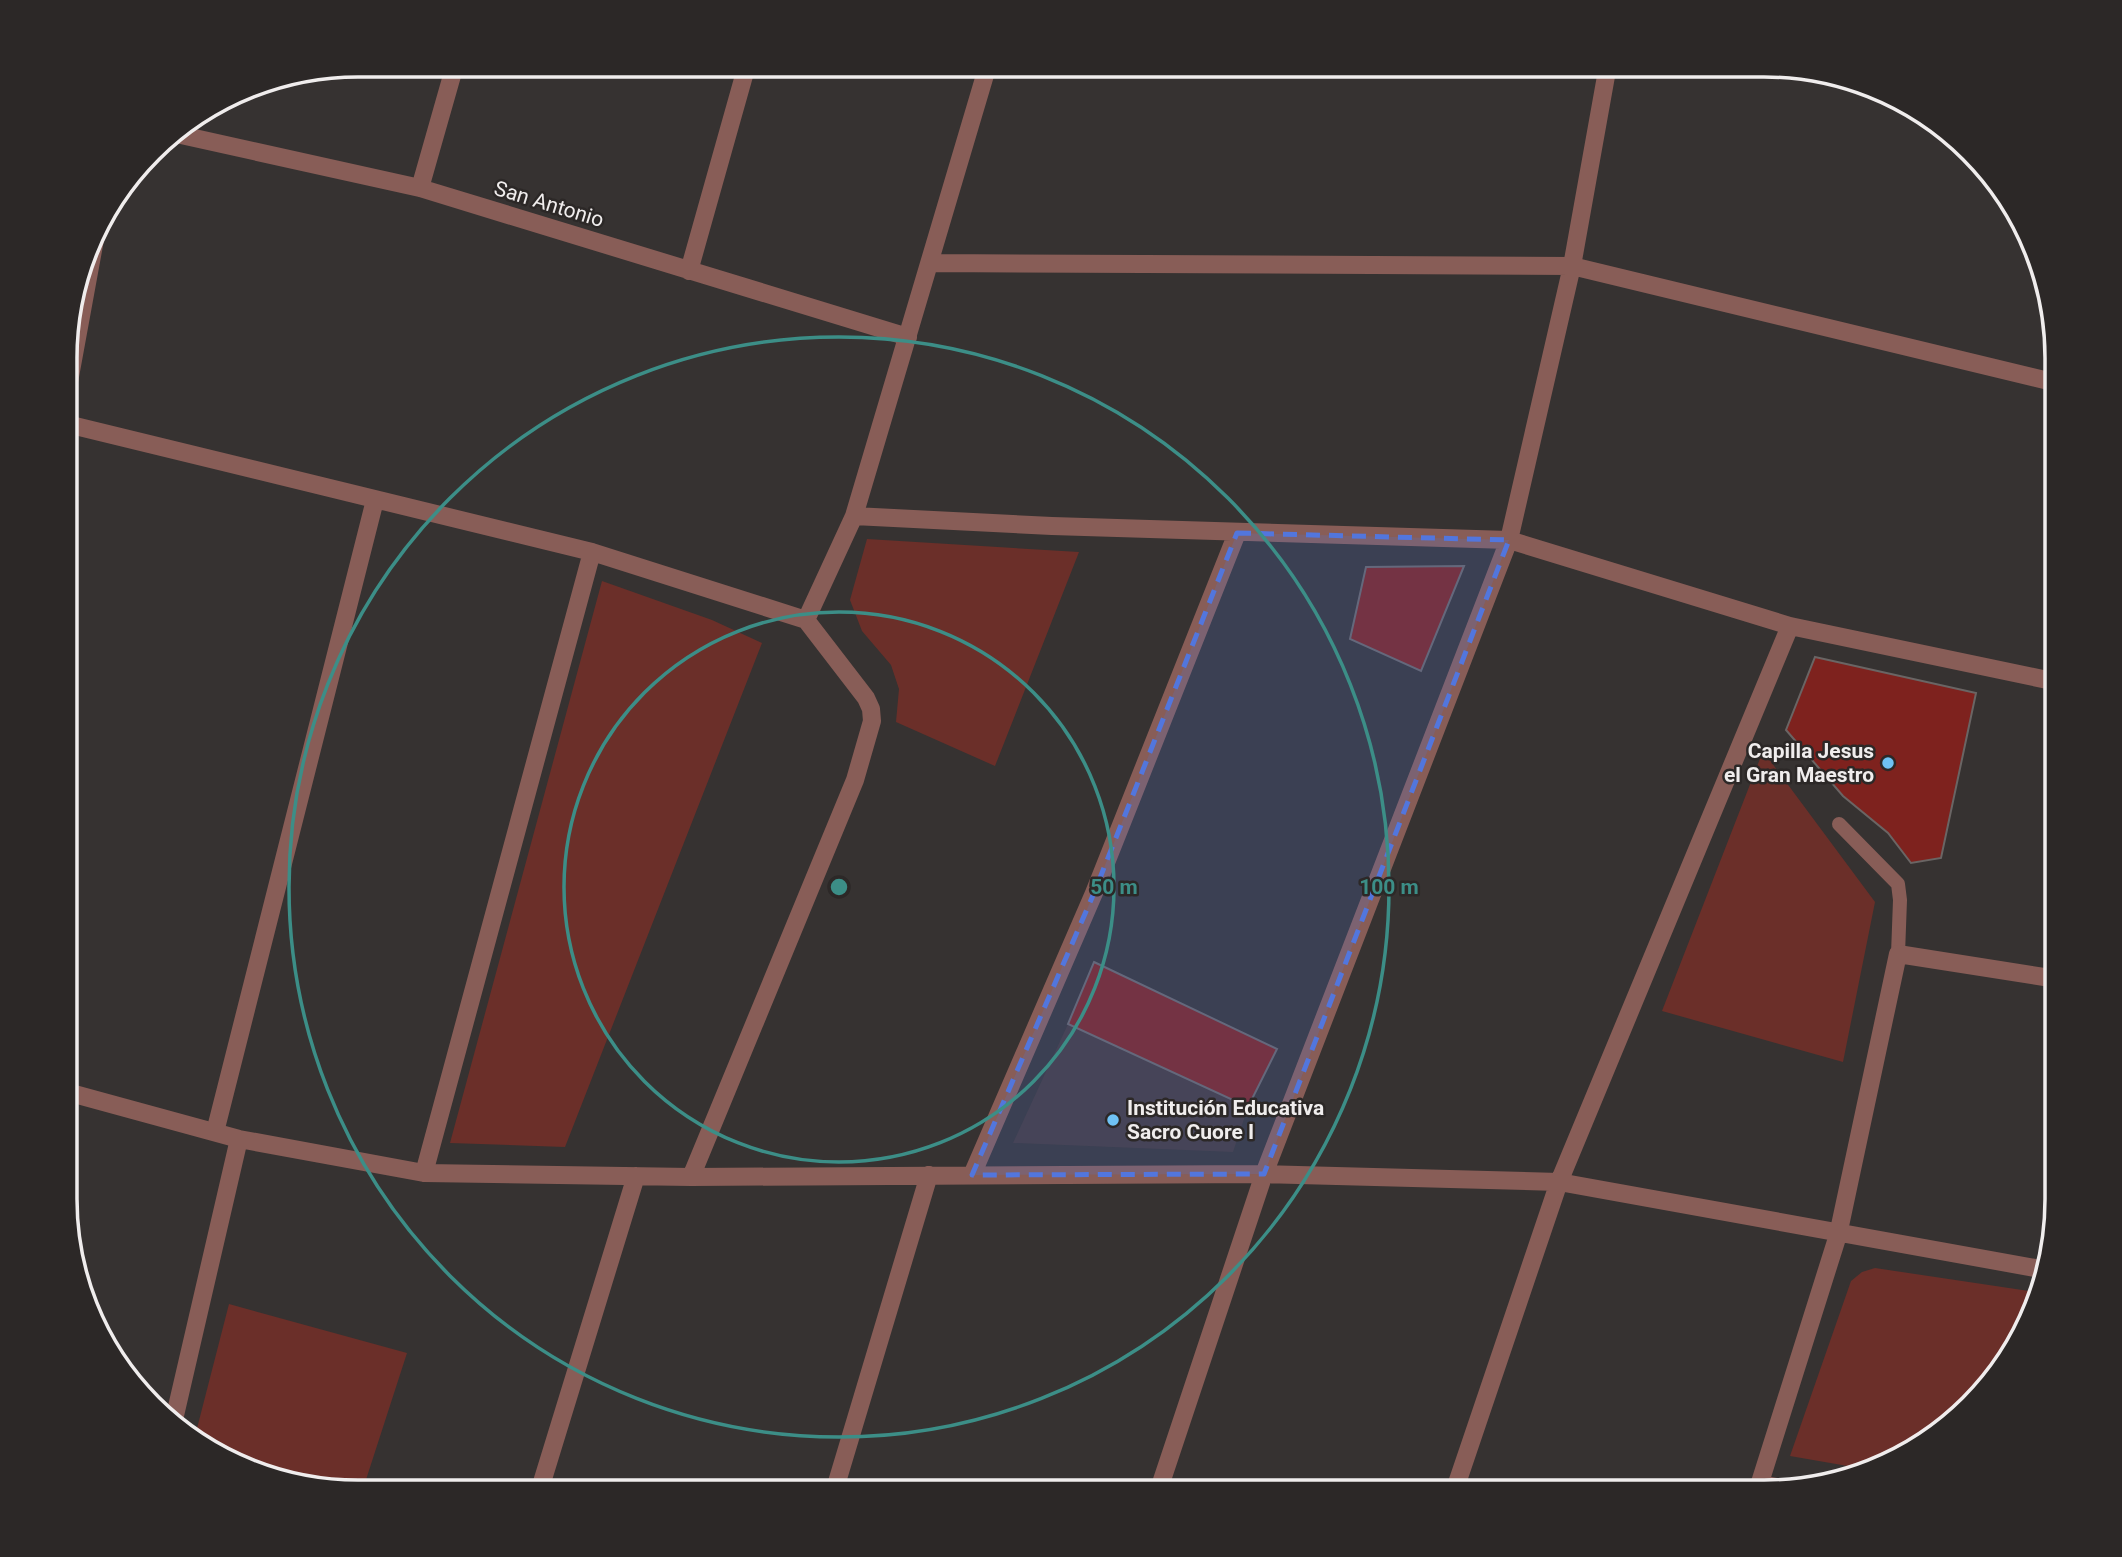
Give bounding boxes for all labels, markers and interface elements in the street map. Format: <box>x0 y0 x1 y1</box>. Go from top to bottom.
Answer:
street label: San Antonio <box>491 176 607 232</box>
place label: Capilla Jesus el Gran Maestro <box>1724 739 1874 787</box>
marker: Capilla Jesus el Gran Maestro <box>1880 755 1896 771</box>
centre of rings <box>827 875 851 899</box>
text: 50 m <box>1090 875 1138 899</box>
text: 100 m <box>1359 875 1419 899</box>
place label: Institución Educativa Sacro Cuore I <box>1127 1096 1324 1144</box>
marker: Institución Educativa Sacro Cuore I <box>1105 1112 1121 1128</box>

